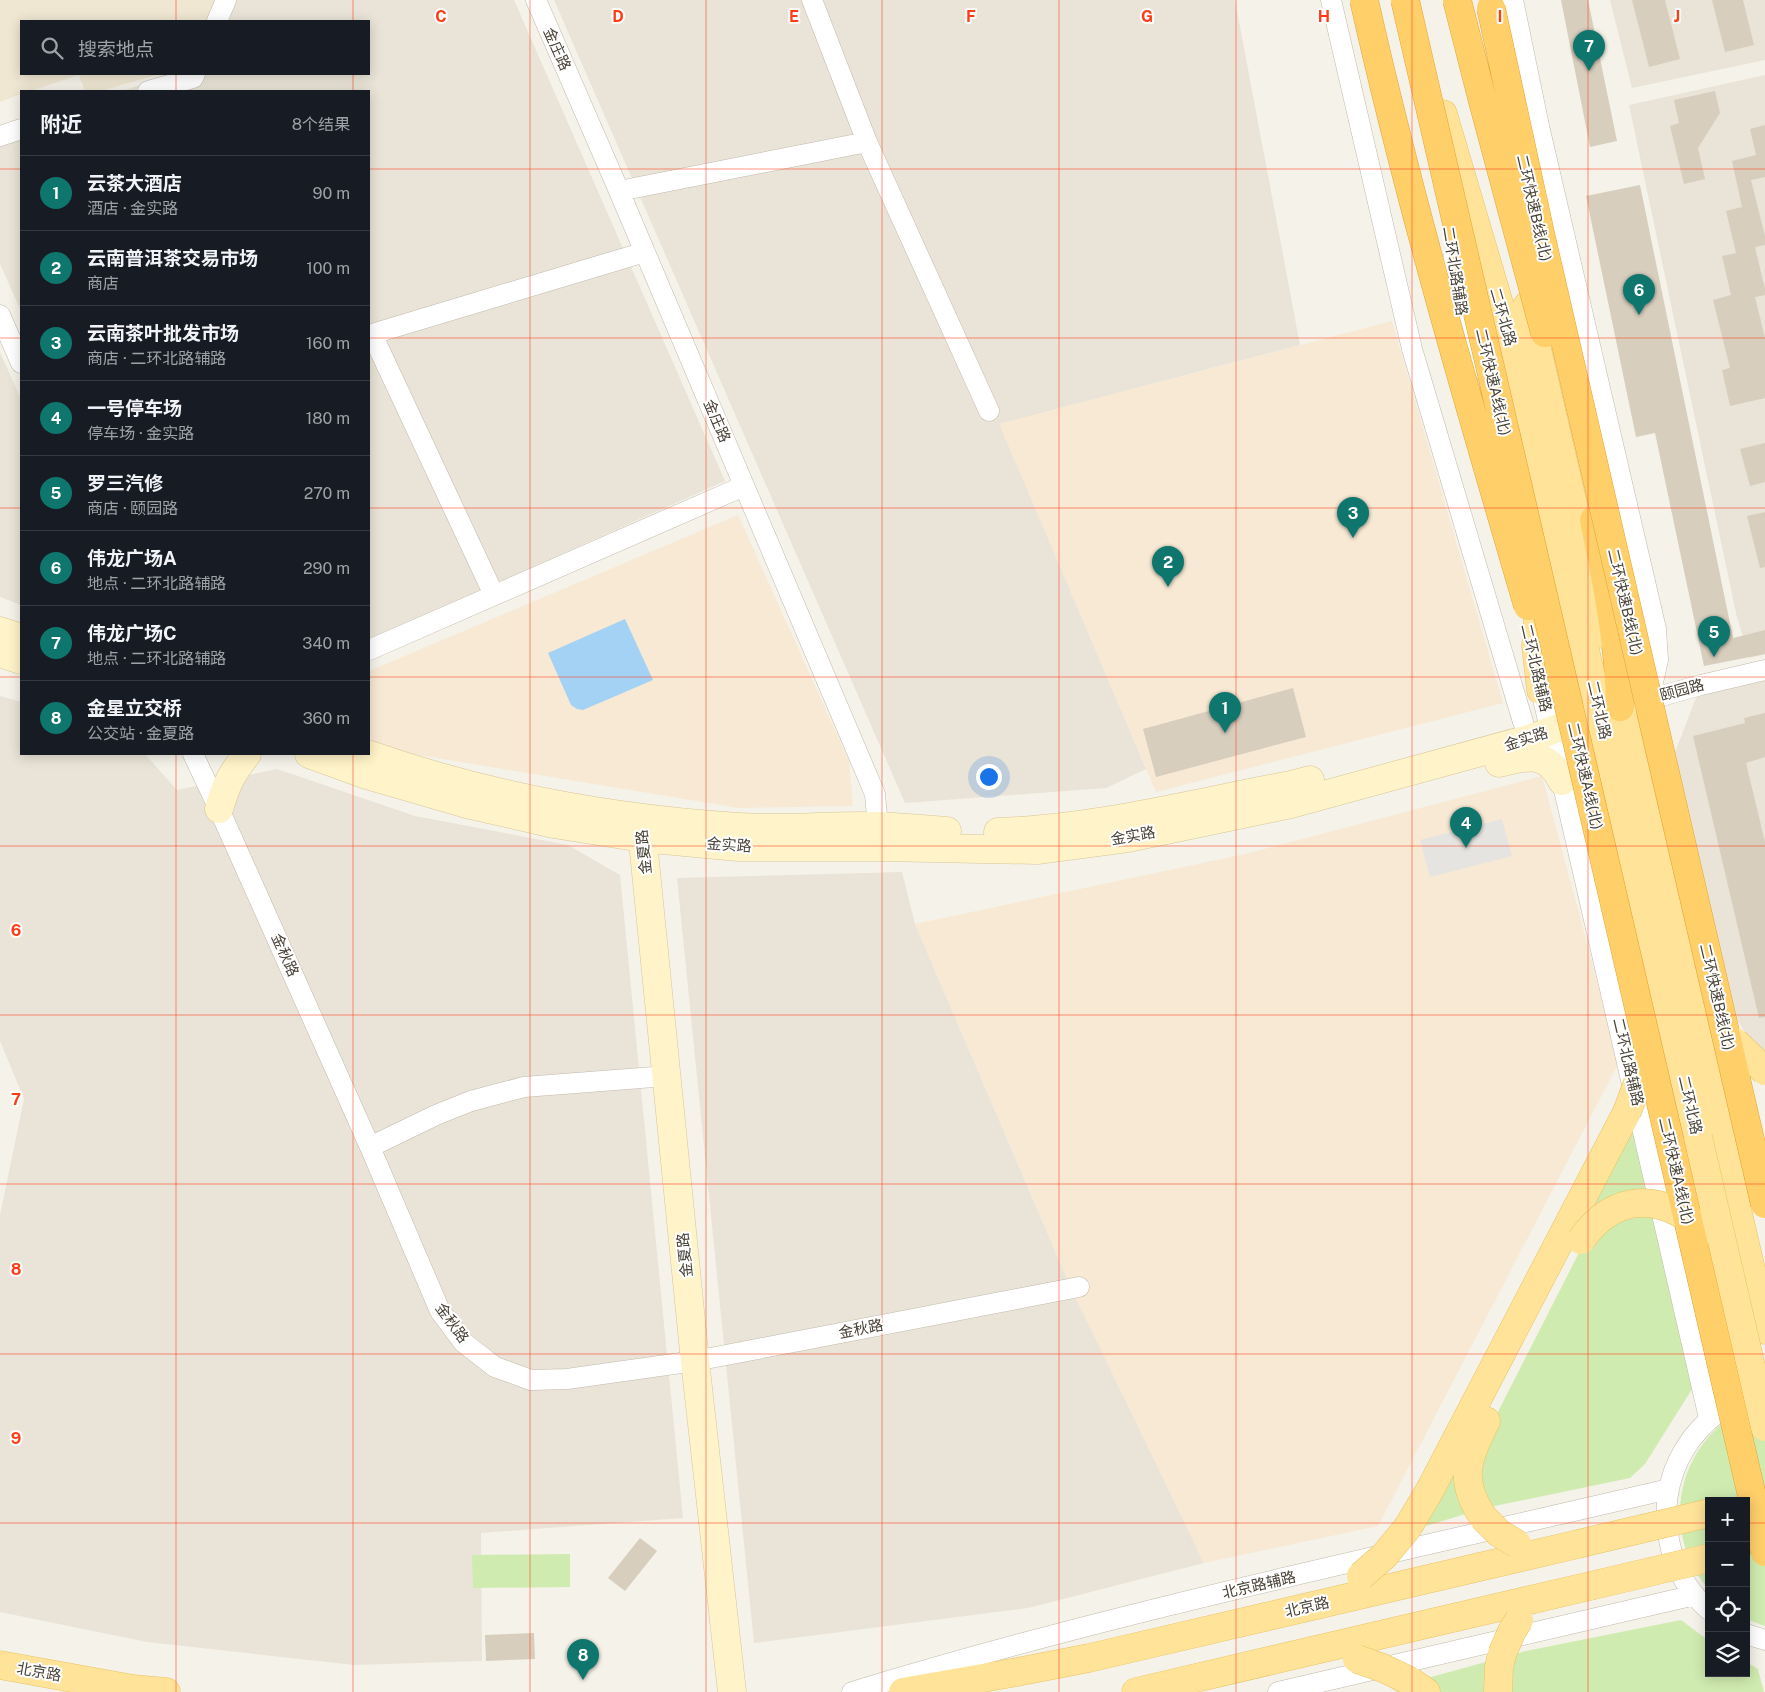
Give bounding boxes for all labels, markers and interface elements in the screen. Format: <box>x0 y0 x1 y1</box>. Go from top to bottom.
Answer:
text: C <box>435 7 447 26</box>
text: D <box>612 7 624 26</box>
text: E <box>789 7 799 26</box>
text: F <box>966 7 976 26</box>
text: G <box>1141 7 1153 26</box>
text: H <box>1318 7 1330 26</box>
text: I <box>1498 7 1502 26</box>
text: J <box>1674 7 1680 26</box>
search box <box>20 20 370 75</box>
street label: 金庄路 <box>541 25 574 73</box>
pin: 7 <box>1573 30 1605 71</box>
icon: search <box>38 34 66 62</box>
text: 搜索地点 <box>78 38 154 60</box>
text: 附近 <box>40 112 82 137</box>
text: 8个结果 <box>292 115 350 134</box>
street label: 二环快速B线(北) <box>1514 153 1555 263</box>
text: 云茶大酒店 <box>87 172 182 194</box>
text: 1 <box>53 184 59 203</box>
text: 90 m <box>313 184 350 203</box>
text: 酒店 · 金实路 <box>87 199 178 218</box>
street label: 二环北路辅路 <box>1440 225 1471 317</box>
text: 云南普洱茶交易市场 <box>87 247 258 269</box>
text: 2 <box>51 259 61 278</box>
text: 100 m <box>306 259 350 278</box>
text: 商店 <box>87 274 119 293</box>
pin: 6 <box>1623 274 1655 315</box>
street label: 二环北路 <box>1487 286 1520 348</box>
text: 云南茶叶批发市场 <box>87 322 239 344</box>
street label: 二环快速A线(北) <box>1473 326 1514 437</box>
text: 3 <box>51 334 61 353</box>
text: 160 m <box>306 334 350 353</box>
text: 商店 · 二环北路辅路 <box>87 349 226 368</box>
text: 一号停车场 <box>87 397 182 419</box>
street label: 金庄路 <box>701 397 734 445</box>
text: 4 <box>51 409 61 428</box>
text: 180 m <box>306 409 350 428</box>
text: 停车场 · 金实路 <box>87 424 194 443</box>
text: 罗三汽修 <box>87 472 163 494</box>
text: 5 <box>51 484 61 503</box>
text: 270 m <box>304 484 350 503</box>
pin: 3 <box>1337 497 1369 538</box>
text: 商店 · 颐园路 <box>87 499 178 518</box>
pin: 2 <box>1152 546 1184 587</box>
text: 伟龙广场A <box>87 547 177 569</box>
street label: 二环快速B线(北) <box>1605 547 1646 657</box>
text: 6 <box>51 559 61 578</box>
text: 290 m <box>303 559 350 578</box>
text: 地点 · 二环北路辅路 <box>87 574 226 593</box>
pin: 5 <box>1698 616 1730 657</box>
text: 伟龙广场C <box>87 622 177 644</box>
street label: 二环北路辅路 <box>1518 622 1555 714</box>
text: 7 <box>51 634 61 653</box>
text: 340 m <box>302 634 350 653</box>
text: 地点 · 二环北路辅路 <box>87 649 226 668</box>
street label: 颐园路 <box>1658 675 1706 704</box>
street label: 二环北路 <box>1584 679 1615 741</box>
pin: 1 <box>1209 692 1241 733</box>
text: 金星立交桥 <box>87 697 182 719</box>
text: 8 <box>51 709 61 728</box>
text: 360 m <box>303 709 350 728</box>
street label: 二环快速A线(北) <box>1565 720 1606 831</box>
street label: 金实路 <box>1502 723 1550 754</box>
text: 公交站 · 金夏路 <box>87 724 194 743</box>
your location <box>976 764 1002 790</box>
pin: 4 <box>1450 807 1482 848</box>
street label: 金实路 <box>1109 823 1157 848</box>
street label: 金夏路 <box>633 829 654 875</box>
street label: 金实路 <box>706 834 752 855</box>
text: 6 <box>11 921 21 940</box>
street label: 金秋路 <box>269 931 302 979</box>
street label: 二环快速B线(北) <box>1697 942 1738 1052</box>
street label: 二环北路辅路 <box>1610 1016 1647 1108</box>
street label: 二环北路 <box>1675 1074 1706 1136</box>
text: 7 <box>11 1090 21 1109</box>
street label: 二环快速A线(北) <box>1656 1115 1697 1226</box>
street label: 金夏路 <box>674 1232 695 1278</box>
text: 8 <box>11 1260 22 1279</box>
street label: 金秋路 <box>432 1300 473 1346</box>
street label: 金秋路 <box>837 1316 885 1341</box>
text: 9 <box>11 1429 21 1448</box>
map controls <box>1705 1497 1750 1677</box>
button: + <box>1705 1497 1750 1542</box>
button: − <box>1705 1542 1750 1587</box>
street label: 北京路辅路 <box>1220 1568 1297 1601</box>
button: locate <box>1705 1587 1750 1632</box>
street label: 北京路 <box>1283 1593 1331 1620</box>
button: layers <box>1705 1632 1750 1677</box>
pin: 8 <box>567 1639 599 1680</box>
street label: 北京路 <box>15 1659 63 1684</box>

